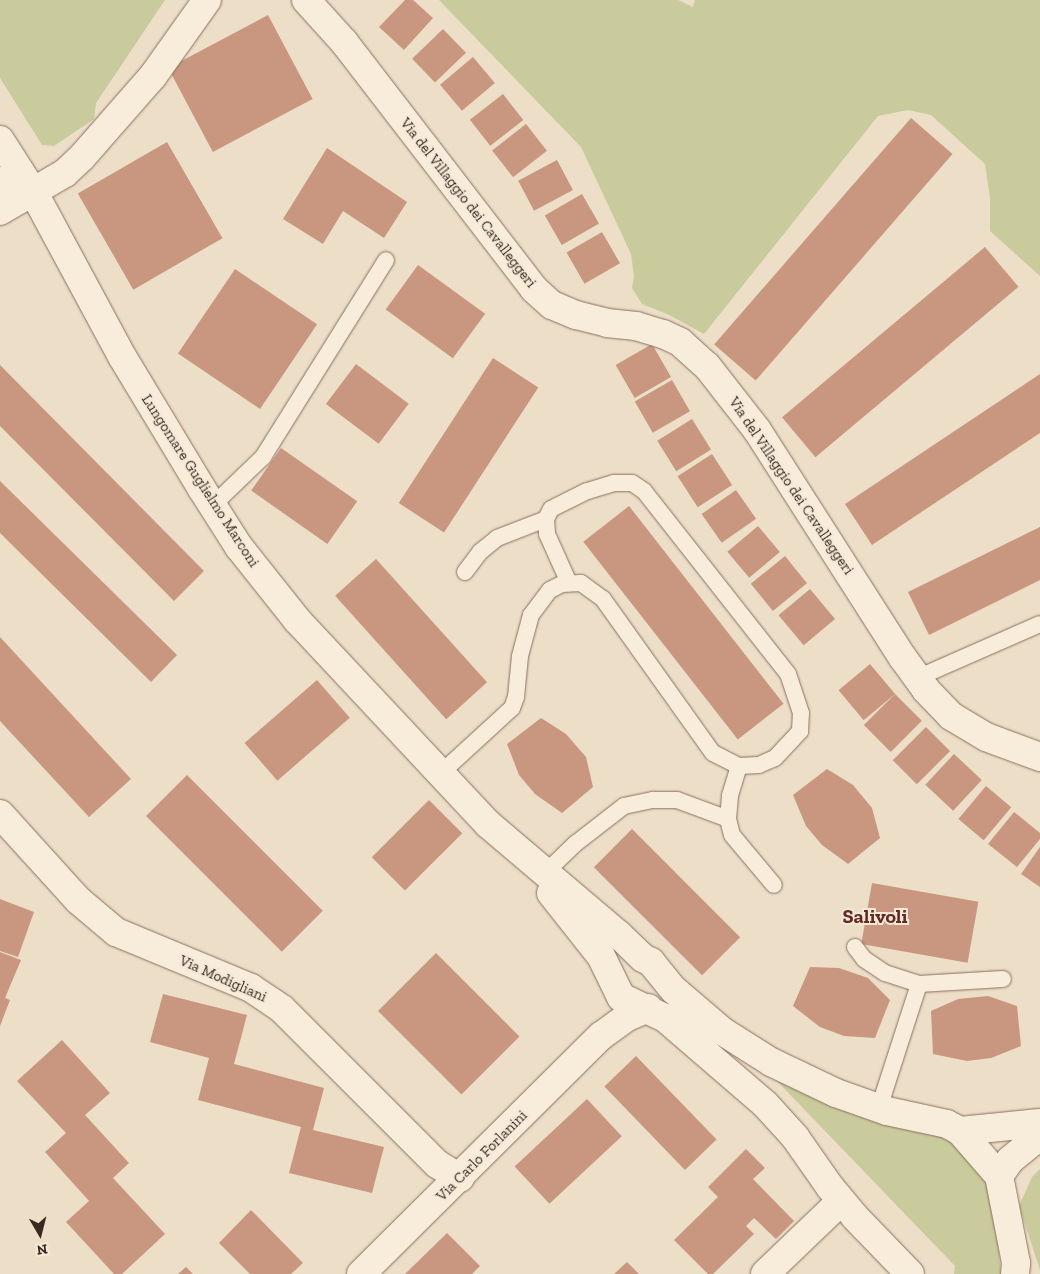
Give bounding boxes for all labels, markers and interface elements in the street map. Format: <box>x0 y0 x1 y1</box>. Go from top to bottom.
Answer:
street label: Via del Villaggio dei Cavalleggeri <box>396 114 540 292</box>
street label: Lungomare Guglielmo Marconi <box>137 391 263 571</box>
street label: Via del Villaggio dei Cavalleggeri <box>725 394 857 578</box>
district label: Salivoli <box>842 904 908 928</box>
street label: Via Modigliani <box>177 952 269 1006</box>
street label: Via Carlo Forlanini <box>433 1107 531 1205</box>
north arrow <box>15 1209 65 1259</box>
text: N <box>36 1240 49 1259</box>

